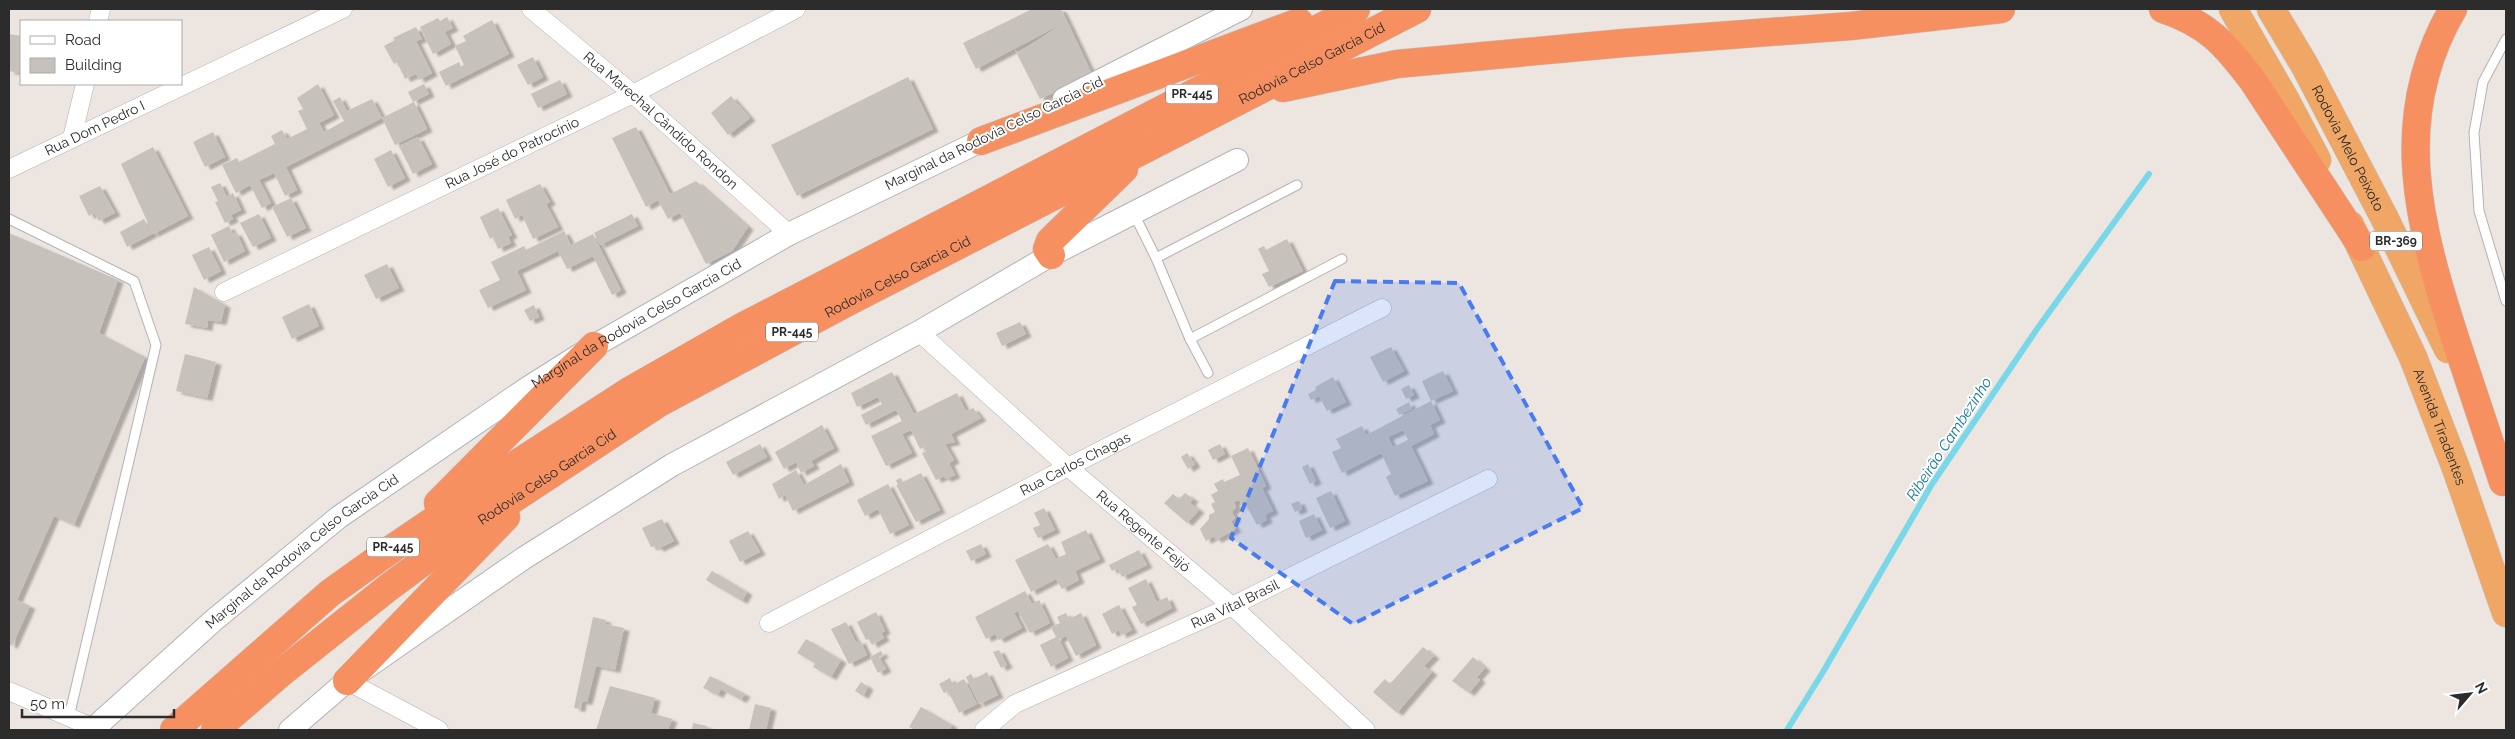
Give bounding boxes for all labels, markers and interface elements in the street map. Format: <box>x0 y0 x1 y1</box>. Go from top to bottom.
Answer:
street label: Rodovia Celso Garcia Cid <box>1236 19 1387 107</box>
legend <box>20 20 182 85</box>
text: Road <box>65 31 101 49</box>
street label: Rua Marechal Cândido Rondon <box>580 48 741 192</box>
text: Building <box>65 56 122 74</box>
street label: Marginal da Rodovia Celso Garcia Cid <box>882 73 1106 193</box>
street label: Rodovia Melo Peixoto <box>2308 82 2387 214</box>
road number: PR-445 <box>1166 85 1218 104</box>
street label: Rua Dom Pedro I <box>42 97 147 159</box>
street label: Rua José do Patrocínio <box>443 113 582 192</box>
street label: Rodovia Celso Garcia Cid <box>822 232 973 321</box>
road number: BR-369 <box>2370 232 2422 250</box>
street label: Marginal da Rodovia Celso Garcia Cid <box>528 255 744 392</box>
road number: PR-445 <box>766 322 818 342</box>
street label: Avenida Tiradentes <box>2410 366 2469 488</box>
water label: Ribeirão Cambezinho <box>1902 374 1996 504</box>
street label: Rodovia Celso Garcia Cid <box>475 426 619 528</box>
street label: Rua Carlos Chagas <box>1017 429 1133 499</box>
street label: Marginal da Rodovia Celso Garcia Cid <box>202 471 401 632</box>
street label: Rua Regente Feijó <box>1093 487 1194 575</box>
road number: PR-445 <box>367 538 419 556</box>
street label: Rua Vital Brasil <box>1188 576 1282 632</box>
north arrow <box>2445 669 2495 719</box>
text: N <box>2472 679 2491 696</box>
scale bar <box>22 686 175 718</box>
text: 50 m <box>30 695 65 713</box>

